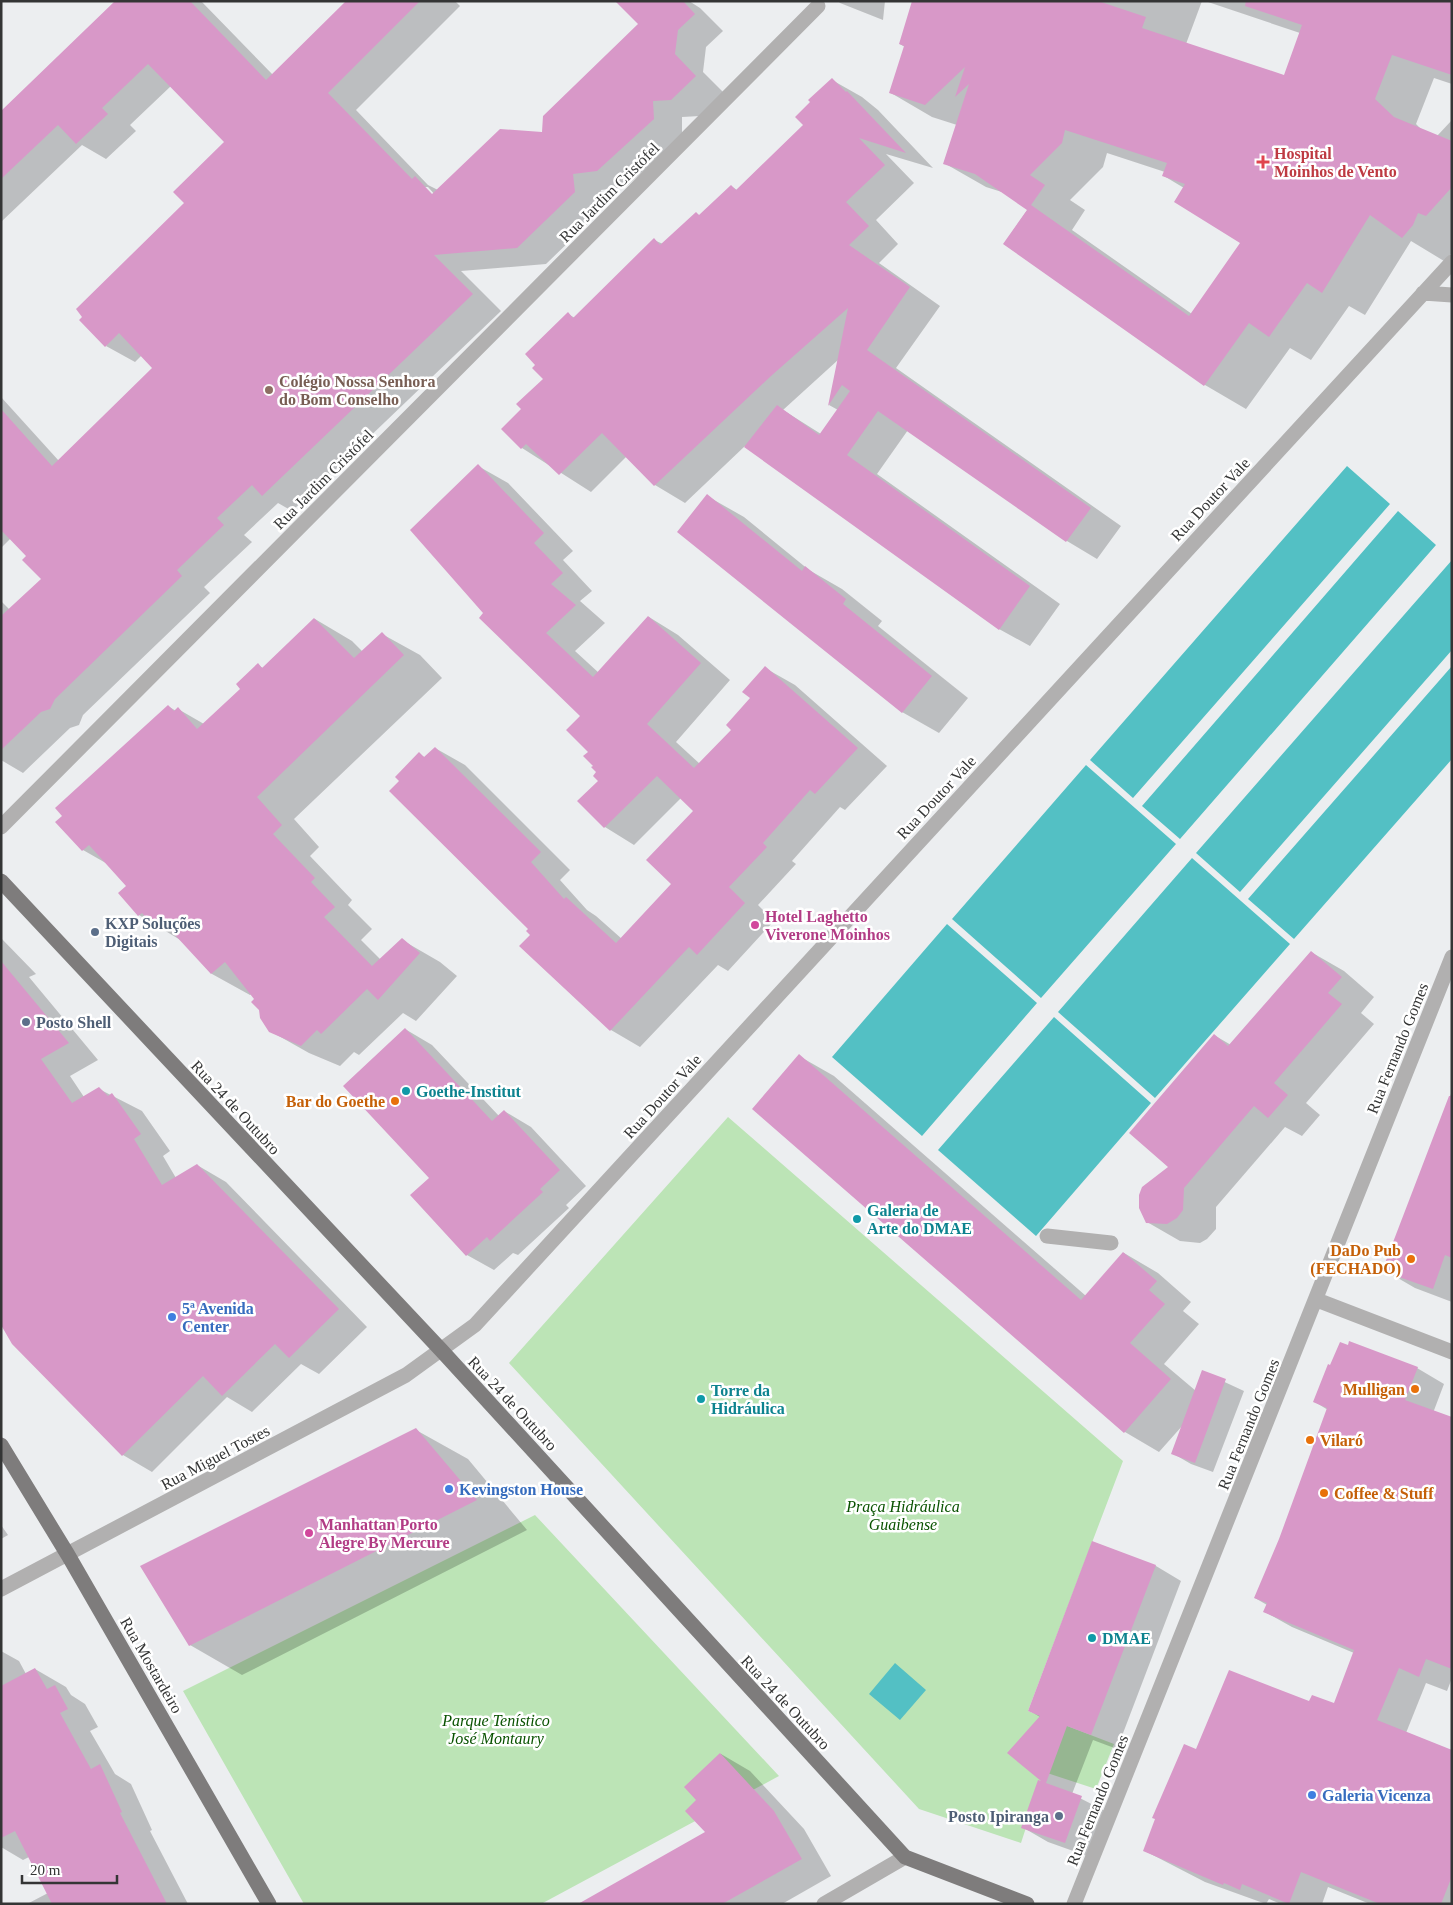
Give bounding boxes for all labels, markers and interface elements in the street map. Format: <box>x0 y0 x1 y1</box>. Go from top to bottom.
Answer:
street label: Rua Jardim Cristófel <box>556 139 663 245</box>
place label: Hospital Moinhos de Vento <box>1274 145 1397 180</box>
marker: Hospital Moinhos de Vento <box>1256 155 1270 169</box>
place label: Colégio Nossa Senhora do Bom Conselho <box>279 373 435 408</box>
marker: Colégio Nossa Senhora do Bom Conselho <box>263 384 275 396</box>
street label: Rua Jardim Cristófel <box>270 426 377 532</box>
street label: Rua Doutor Vale <box>1168 454 1253 544</box>
street label: Rua Doutor Vale <box>894 752 979 842</box>
place label: Hotel Laghetto Viverone Moinhos <box>765 908 890 943</box>
place label: KXP Soluções Digitais <box>105 915 201 951</box>
marker: Hotel Laghetto Viverone Moinhos <box>749 919 761 931</box>
marker: KXP Soluções Digitais <box>89 926 101 938</box>
street label: Rua Fernando Gomes <box>1363 980 1431 1116</box>
place label: Posto Shell <box>36 1014 112 1031</box>
marker: Posto Shell <box>20 1016 32 1028</box>
street label: Rua Doutor Vale <box>620 1051 705 1142</box>
street label: Rua 24 de Outubro <box>188 1057 284 1158</box>
place label: Goethe-Institut <box>416 1083 522 1100</box>
marker: Goethe-Institut <box>400 1085 412 1097</box>
place label: Bar do Goethe <box>286 1093 385 1110</box>
marker: Bar do Goethe <box>389 1095 401 1107</box>
place label: Galeria de Arte do DMAE <box>867 1202 972 1237</box>
marker: Galeria de Arte do DMAE <box>851 1213 863 1225</box>
place label: DaDo Pub (FECHADO) <box>1310 1242 1401 1278</box>
marker: DaDo Pub (FECHADO) <box>1405 1253 1417 1265</box>
place label: 5ª Avenida Center <box>182 1300 254 1335</box>
marker: 5ª Avenida Center <box>166 1311 178 1323</box>
street label: Rua 24 de Outubro <box>465 1353 561 1454</box>
street label: Rua Fernando Gomes <box>1214 1356 1282 1492</box>
place label: Mulligan <box>1343 1381 1405 1399</box>
place label: Torre da Hidráulica <box>711 1382 785 1417</box>
marker: Mulligan <box>1409 1383 1421 1395</box>
marker: Torre da Hidráulica <box>695 1393 707 1405</box>
street label: Rua Miguel Tostes <box>158 1422 273 1494</box>
place label: Vilaró <box>1320 1432 1363 1449</box>
marker: Vilaró <box>1304 1434 1316 1446</box>
place label: Kevingston House <box>459 1481 583 1499</box>
marker: Kevingston House <box>443 1483 455 1495</box>
place label: Coffee & Stuff <box>1334 1485 1434 1502</box>
marker: Coffee & Stuff <box>1318 1487 1330 1499</box>
park label: Praça Hidráulica Guaibense <box>845 1498 960 1533</box>
place label: Manhattan Porto Alegre By Mercure <box>319 1516 450 1552</box>
marker: Manhattan Porto Alegre By Mercure <box>303 1527 315 1539</box>
street label: Rua Mostardeiro <box>117 1614 186 1716</box>
place label: DMAE <box>1102 1630 1151 1647</box>
marker: DMAE <box>1086 1632 1098 1644</box>
street label: Rua 24 de Outubro <box>738 1652 834 1753</box>
park label: Parque Tenístico José Montaury <box>441 1712 550 1748</box>
street label: Rua Fernando Gomes <box>1063 1732 1131 1868</box>
place label: Galeria Vicenza <box>1322 1787 1431 1804</box>
marker: Galeria Vicenza <box>1306 1789 1318 1801</box>
place label: Posto Ipiranga <box>948 1808 1049 1826</box>
marker: Posto Ipiranga <box>1053 1810 1065 1822</box>
scale bar <box>22 1852 118 1884</box>
text: 20 m <box>30 1862 61 1878</box>

